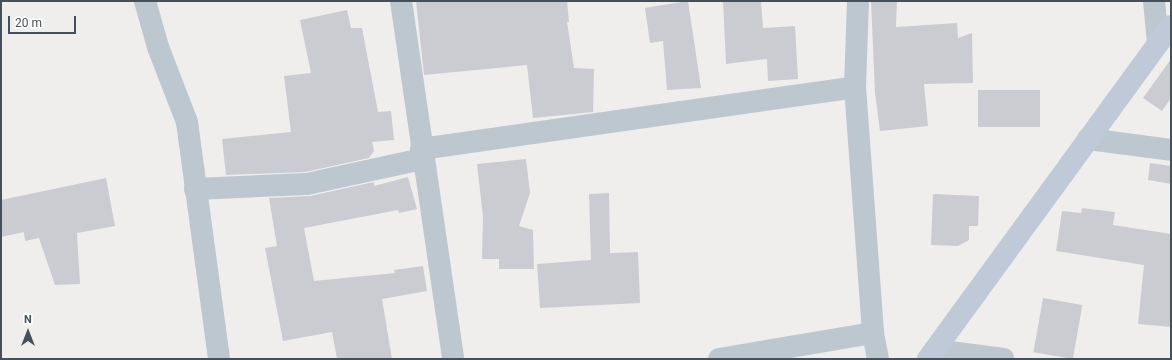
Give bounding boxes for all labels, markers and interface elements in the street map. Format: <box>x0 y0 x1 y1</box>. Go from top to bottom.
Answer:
scale bar <box>10 8 78 34</box>
text: 20 m <box>15 16 42 30</box>
north arrow <box>8 312 48 352</box>
text: N <box>24 313 32 326</box>

